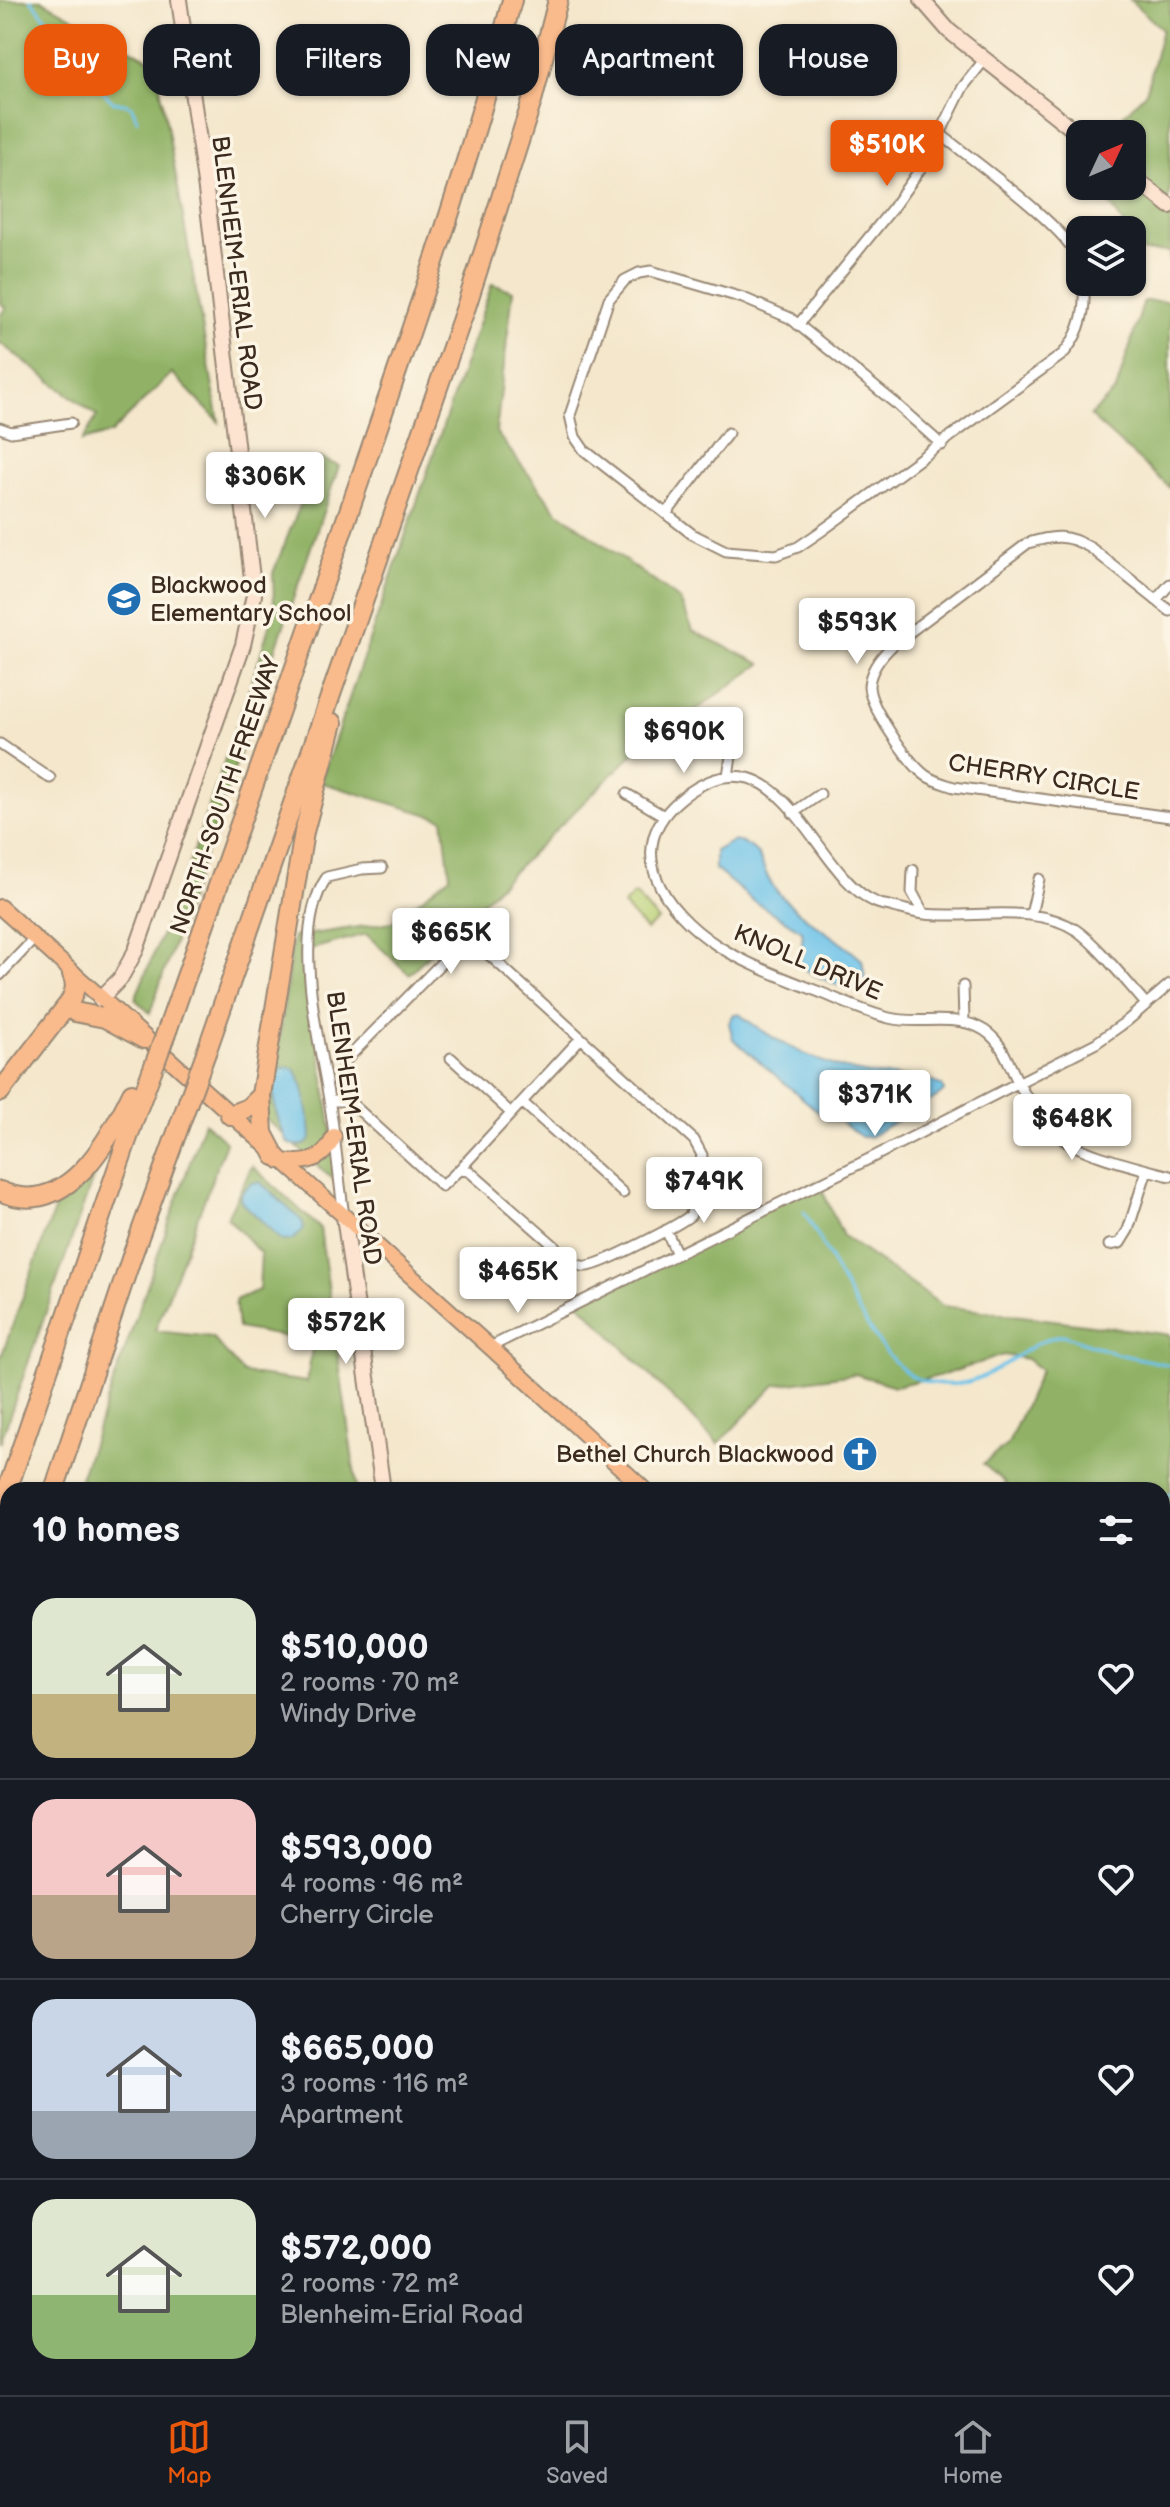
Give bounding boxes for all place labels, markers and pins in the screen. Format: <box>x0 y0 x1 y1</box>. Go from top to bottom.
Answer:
pin: $510K <box>831 120 943 188</box>
pin: $306K <box>209 452 321 520</box>
place label: Blackwood Elementary School <box>150 571 351 628</box>
school or university icon: Blackwood Elementary School <box>105 580 143 618</box>
pin: $593K <box>801 598 913 666</box>
pin: $690K <box>628 707 740 775</box>
pin: $665K <box>395 908 507 976</box>
pin: $371K <box>819 1070 931 1138</box>
pin: $648K <box>1016 1094 1128 1162</box>
pin: $749K <box>648 1157 760 1225</box>
pin: $465K <box>462 1247 574 1315</box>
pin: $572K <box>290 1298 402 1366</box>
church icon: Bethel Church Blackwood <box>841 1435 879 1473</box>
place label: Bethel Church Blackwood <box>556 1440 834 1469</box>

